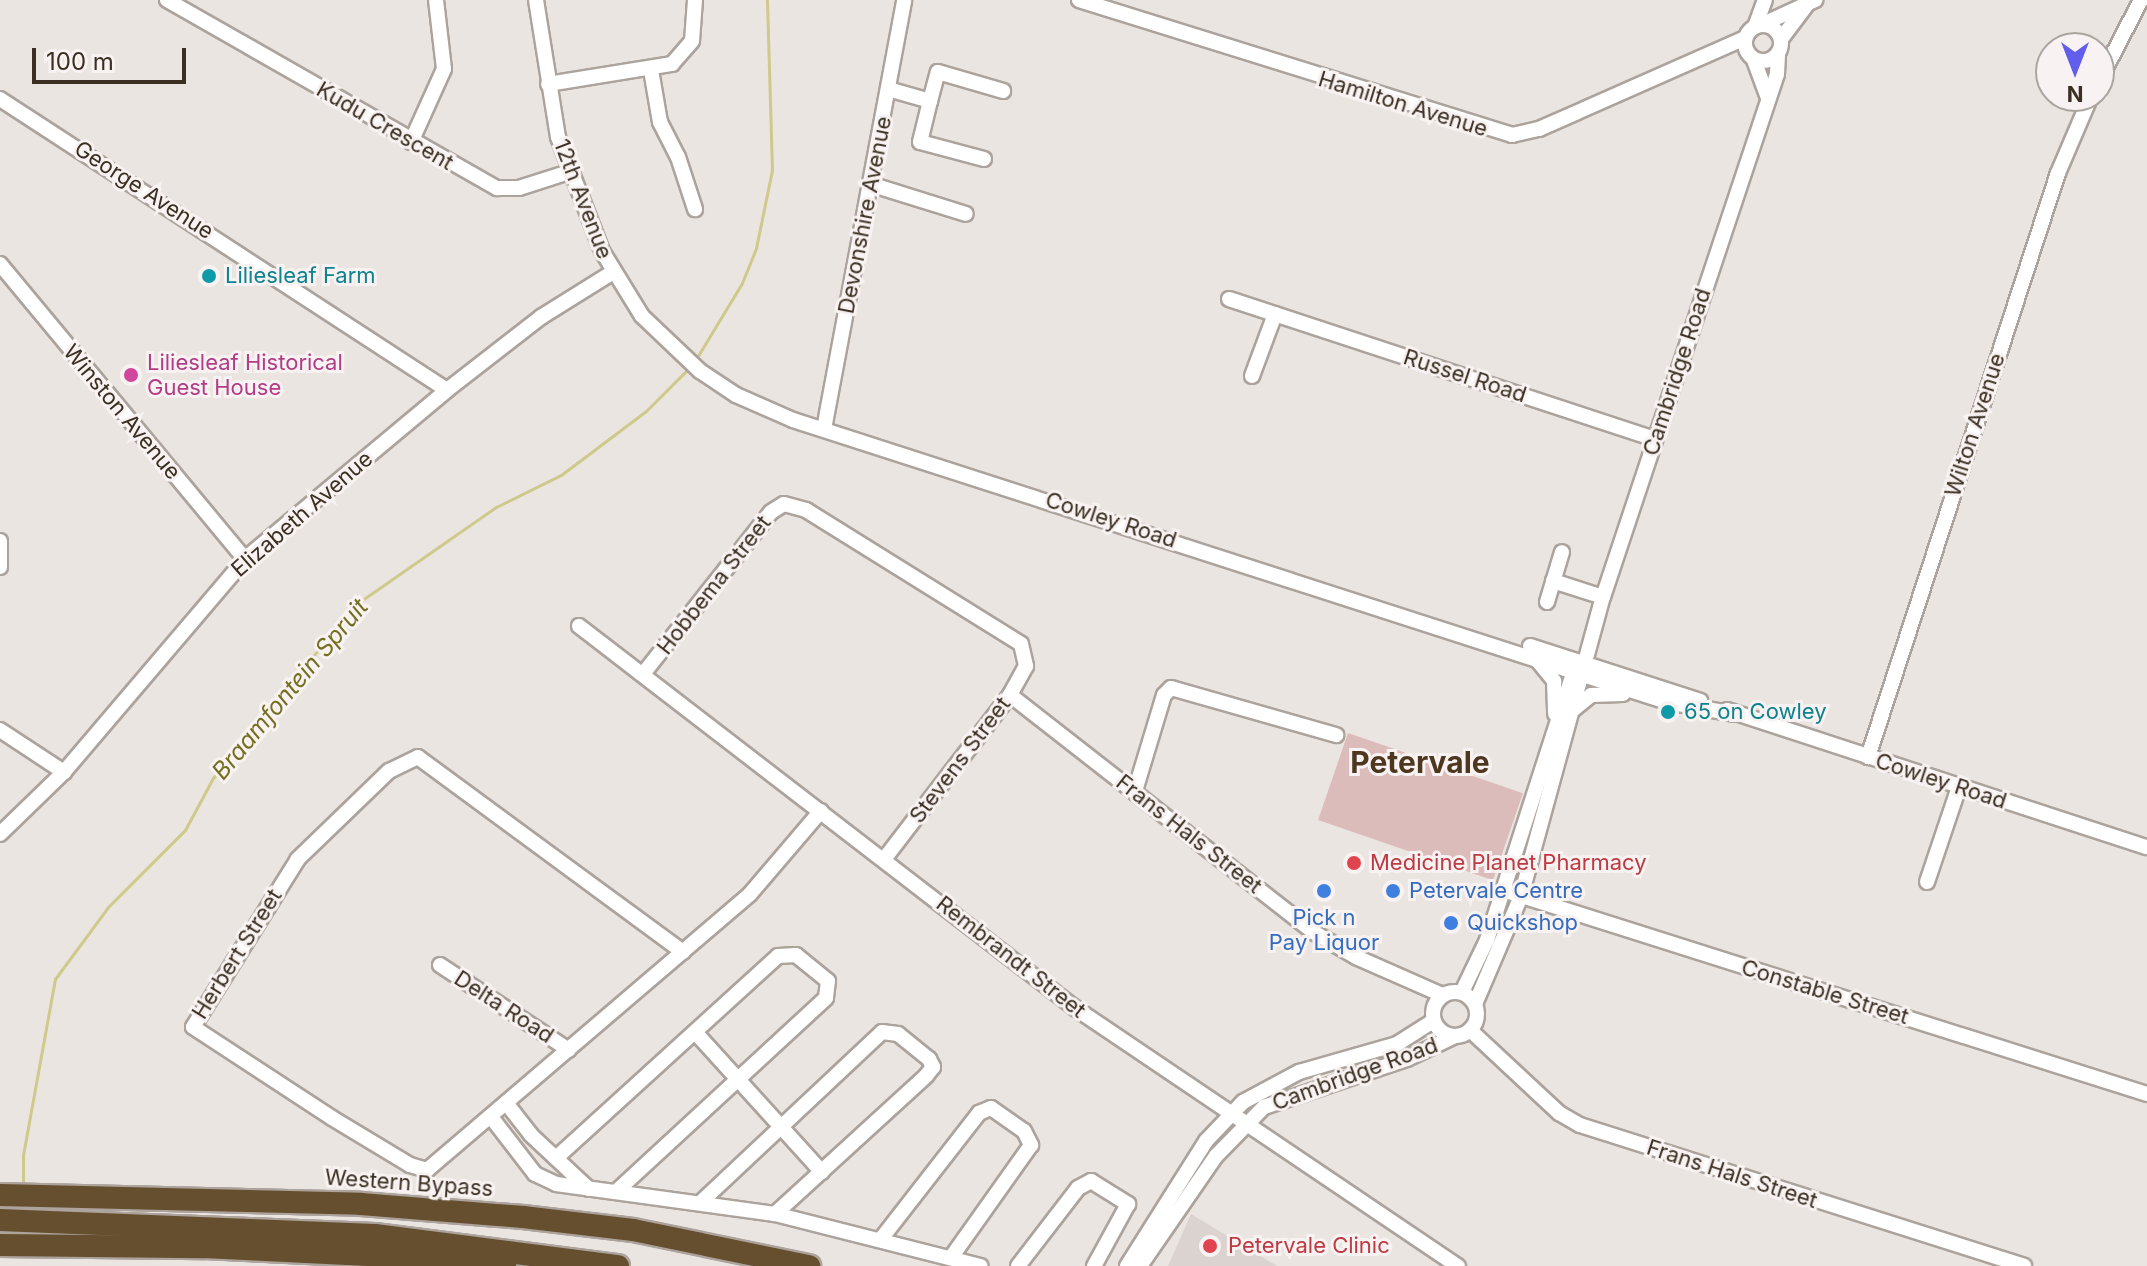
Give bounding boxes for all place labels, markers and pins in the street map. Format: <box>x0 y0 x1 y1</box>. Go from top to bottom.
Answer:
place label: Liliesleaf Farm <box>225 263 376 289</box>
marker: Liliesleaf Farm <box>200 267 218 285</box>
place label: Liliesleaf Historical Guest House <box>147 349 343 400</box>
marker: Liliesleaf Historical Guest House <box>122 366 140 384</box>
place label: 65 on Cowley <box>1684 699 1827 725</box>
marker: 65 on Cowley <box>1659 703 1677 721</box>
place label: Medicine Planet Pharmacy <box>1370 850 1647 876</box>
marker: Medicine Planet Pharmacy <box>1345 854 1363 872</box>
place label: Petervale Centre <box>1409 878 1583 904</box>
marker: Pick n Pay Liquor <box>1315 882 1333 900</box>
marker: Petervale Centre <box>1384 882 1402 900</box>
place label: Pick n Pay Liquor <box>1269 904 1379 956</box>
place label: Quickshop <box>1467 910 1578 936</box>
marker: Quickshop <box>1442 914 1460 932</box>
place label: Petervale Clinic <box>1228 1233 1390 1259</box>
marker: Petervale Clinic <box>1199 1235 1221 1257</box>

